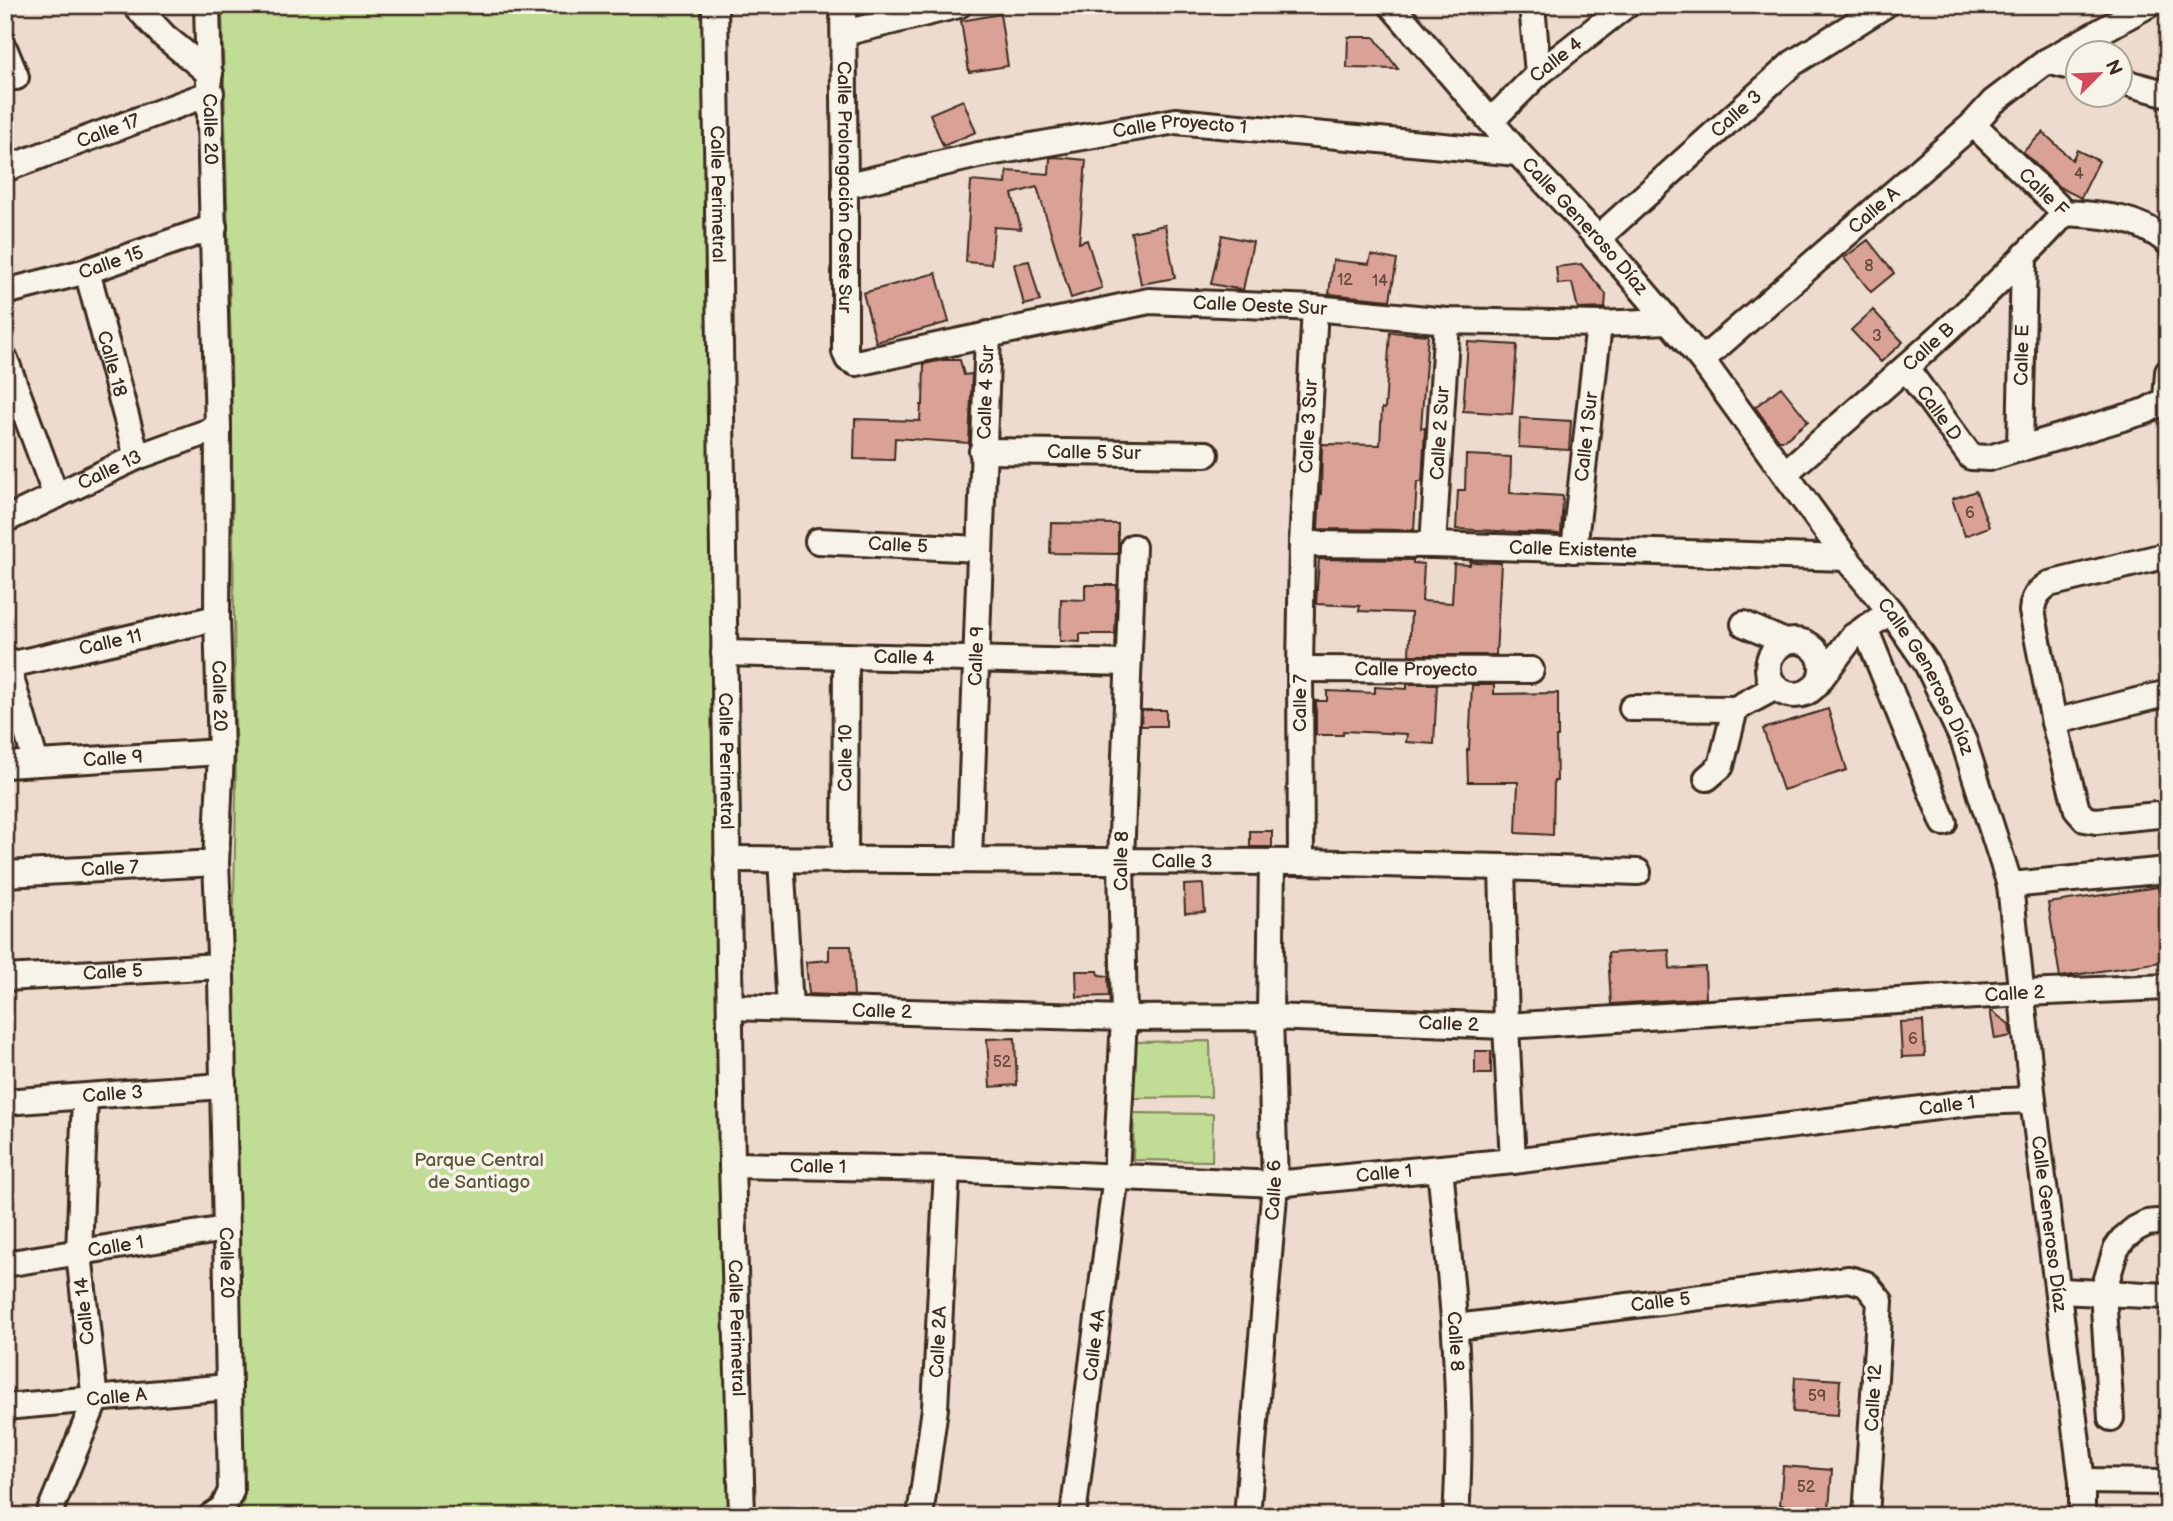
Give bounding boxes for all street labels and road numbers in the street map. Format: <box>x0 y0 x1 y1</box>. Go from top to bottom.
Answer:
street label: Calle 4 <box>1525 32 1587 87</box>
street label: Calle Prolongación Oeste Sur <box>832 61 857 314</box>
street label: Calle 3 <box>1706 85 1767 143</box>
street label: Calle 20 <box>198 93 223 165</box>
street label: Calle 17 <box>73 109 144 153</box>
street label: Calle Proyecto 1 <box>1111 109 1248 143</box>
street label: Calle Perimetral <box>705 125 730 263</box>
street label: Calle Generoso Díaz <box>1517 153 1653 300</box>
street label: Calle F <box>2014 163 2074 222</box>
street label: Calle A <box>1844 181 1905 239</box>
street label: Calle 15 <box>76 241 147 284</box>
street label: Calle Oeste Sur <box>1192 291 1329 321</box>
street label: Calle B <box>1898 318 1959 376</box>
street label: Calle E <box>2010 324 2034 386</box>
street label: Calle 18 <box>92 328 132 399</box>
street label: Calle 4 Sur <box>973 344 999 440</box>
street label: Calle 3 Sur <box>1294 377 1323 474</box>
street label: Calle D <box>1911 381 1967 446</box>
street label: Calle 2 Sur <box>1426 384 1454 481</box>
street label: Calle 1 Sur <box>1570 389 1603 483</box>
street label: Calle 5 Sur <box>1047 440 1142 465</box>
street label: Calle 13 <box>74 445 145 495</box>
street label: Calle 5 <box>867 532 929 558</box>
street label: Calle Existente <box>1509 536 1637 563</box>
street label: Calle Generoso Díaz <box>1873 593 1979 759</box>
street label: Calle 11 <box>77 624 144 660</box>
street label: Calle 9 <box>964 626 989 687</box>
street label: Calle 4 <box>873 645 935 670</box>
street label: Calle Proyecto <box>1354 658 1478 681</box>
street label: Calle 20 <box>207 660 232 732</box>
street label: Calle 7 <box>1289 673 1312 732</box>
street label: Calle Perimetral <box>714 692 739 830</box>
street label: Calle 10 <box>834 724 857 792</box>
street label: Calle 9 <box>82 745 143 772</box>
street label: Calle 8 <box>1109 830 1134 891</box>
street label: Calle 3 <box>1152 850 1212 873</box>
street label: Calle 7 <box>80 856 140 882</box>
street label: Calle 5 <box>82 959 144 985</box>
street label: Calle 2 <box>1984 981 2046 1007</box>
street label: Calle 2 <box>851 999 913 1024</box>
street label: Calle 2 <box>1418 1011 1480 1036</box>
street label: Calle 3 <box>82 1080 144 1108</box>
street label: Calle 1 <box>1918 1091 1976 1121</box>
street label: Calle Generoso Díaz <box>2026 1134 2072 1314</box>
street label: Calle 1 <box>790 1155 846 1179</box>
street label: Calle 1 <box>1355 1159 1413 1188</box>
street label: Calle 6 <box>1260 1160 1287 1221</box>
street label: Calle 20 <box>214 1227 239 1298</box>
street label: Calle 1 <box>86 1231 145 1262</box>
street label: Calle Perimetral <box>723 1259 750 1397</box>
street label: Calle 14 <box>70 1276 100 1346</box>
street label: Calle 5 <box>1629 1287 1692 1317</box>
street label: Calle 2A <box>925 1305 952 1379</box>
street label: Calle 4A <box>1079 1308 1110 1383</box>
street label: Calle 8 <box>1442 1310 1469 1372</box>
street label: Calle 12 <box>1861 1363 1887 1432</box>
street label: Calle A <box>85 1383 148 1411</box>

